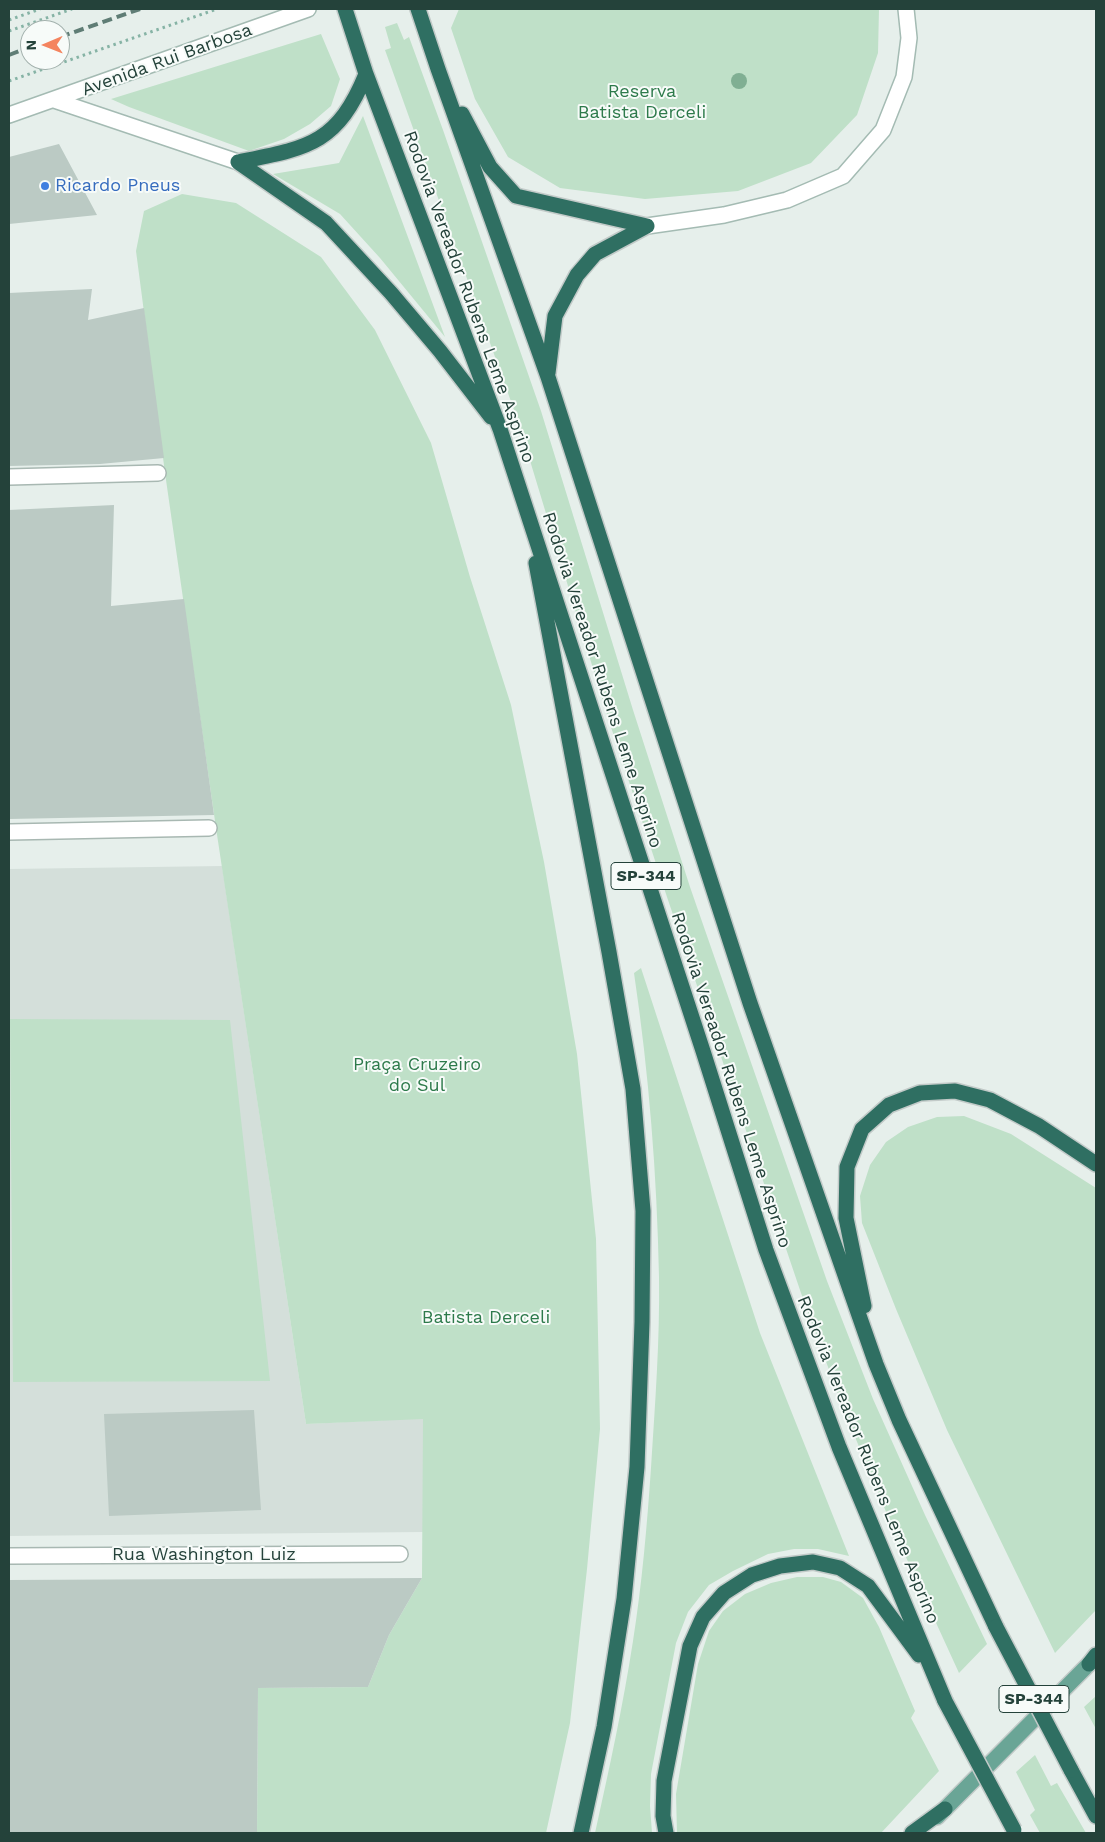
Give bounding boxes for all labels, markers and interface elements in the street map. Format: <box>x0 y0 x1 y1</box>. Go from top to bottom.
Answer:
street label: Avenida Rui Barbosa <box>79 19 255 101</box>
north arrow <box>20 20 70 70</box>
text: N <box>23 40 39 51</box>
park label: Reserva Batista Derceli <box>578 81 706 124</box>
street label: Rodovia Vereador Rubens Leme Asprino <box>399 128 539 466</box>
place label: Ricardo Pneus <box>55 175 180 197</box>
marker: Ricardo Pneus <box>39 180 51 192</box>
street label: Rodovia Vereador Rubens Leme Asprino <box>537 509 667 851</box>
road number: SP-344 <box>611 862 681 889</box>
street label: Rodovia Vereador Rubens Leme Asprino <box>666 909 796 1251</box>
park label: Praça Cruzeiro do Sul <box>353 1054 481 1096</box>
street label: Rodovia Vereador Rubens Leme Asprino <box>792 1293 944 1627</box>
park label: Batista Derceli <box>422 1307 550 1329</box>
street label: Rua Washington Luiz <box>112 1544 296 1566</box>
road number: SP-344 <box>999 1686 1069 1712</box>

